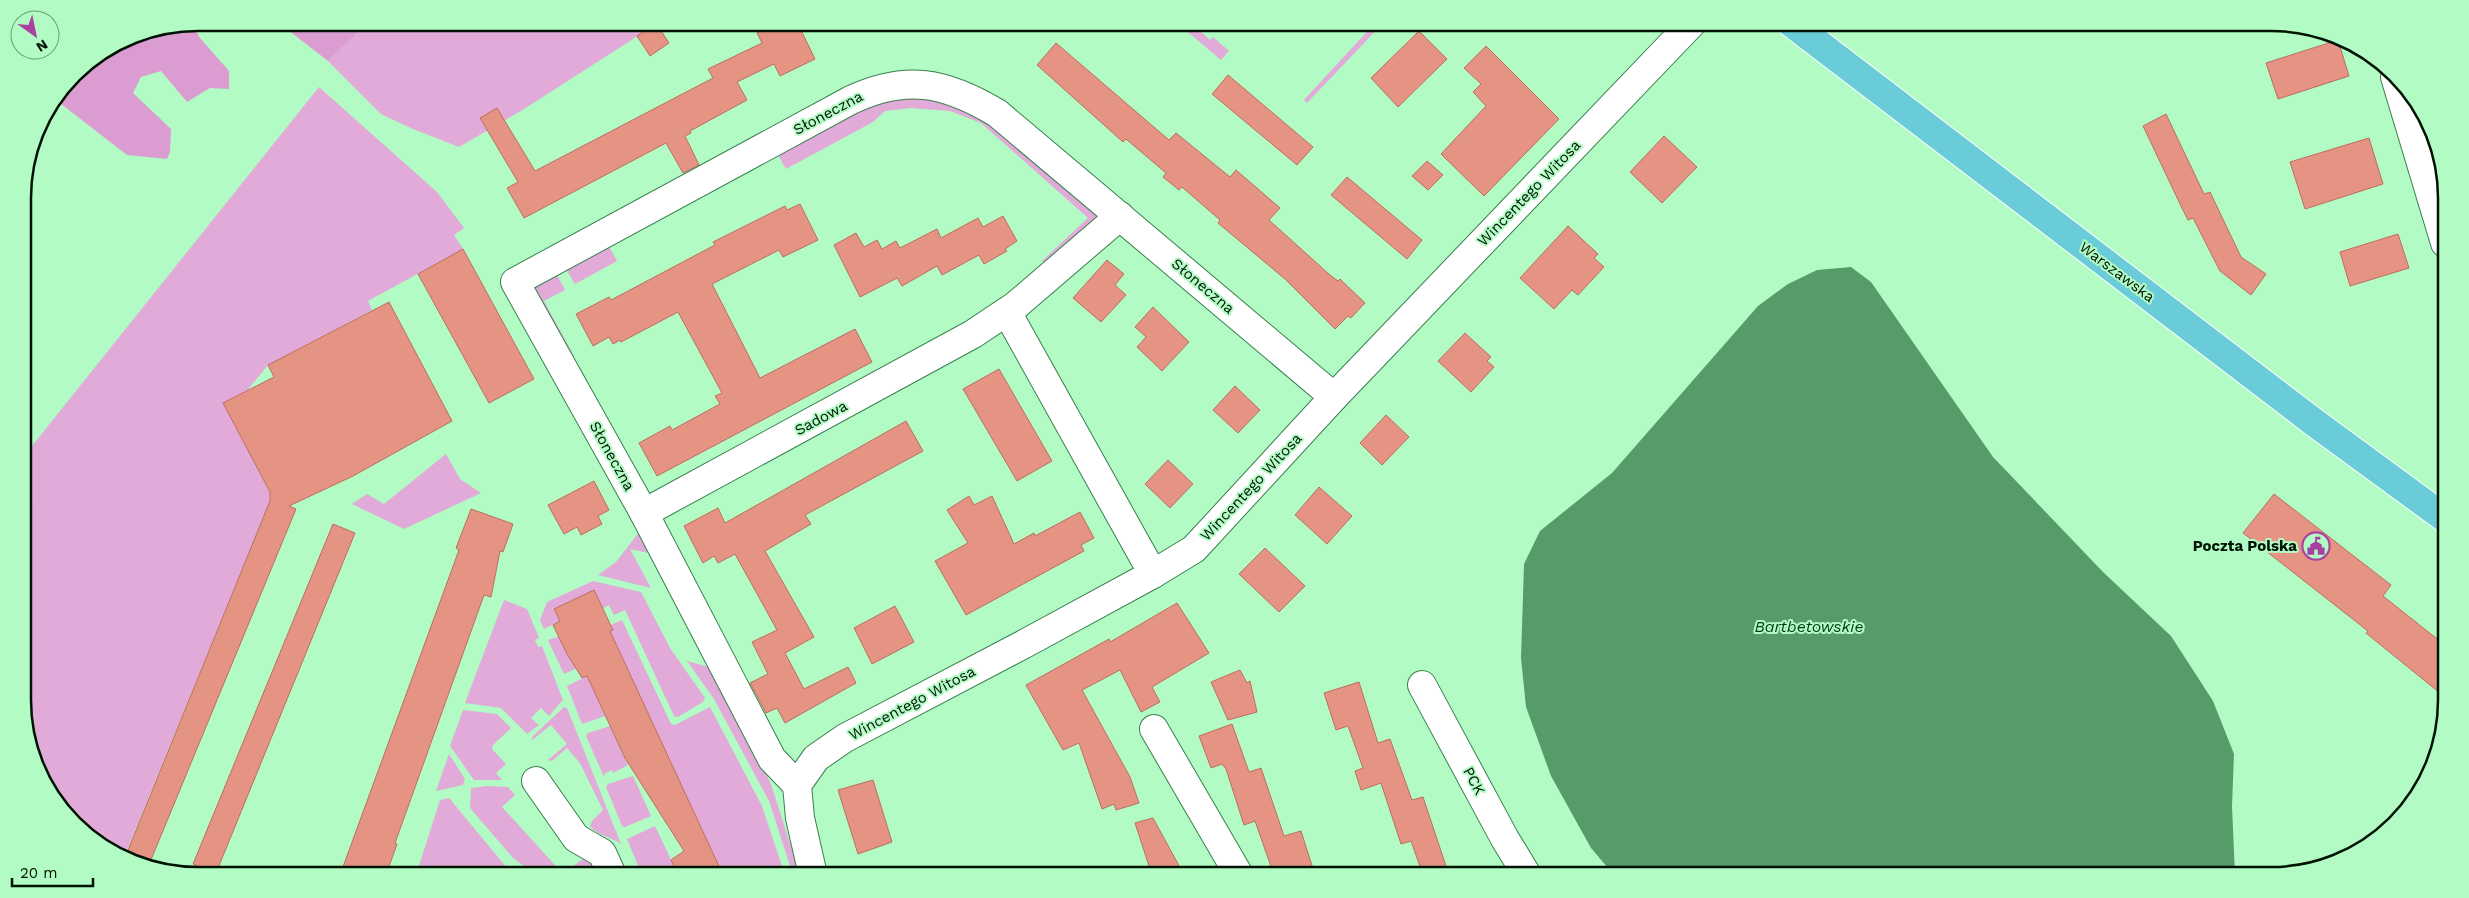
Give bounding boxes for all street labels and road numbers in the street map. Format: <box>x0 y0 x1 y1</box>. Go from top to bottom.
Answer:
street label: Słoneczna <box>790 87 866 139</box>
street label: Wincentego Witosa <box>1474 136 1585 250</box>
street label: Warszawska <box>2076 238 2159 306</box>
street label: Słoneczna <box>1168 255 1238 318</box>
street label: Sadowa <box>792 396 851 439</box>
street label: Słoneczna <box>586 418 639 494</box>
street label: Wincentego Witosa <box>1196 429 1306 545</box>
street label: Wincentego Witosa <box>846 662 979 744</box>
street label: PCK <box>1459 764 1489 798</box>

